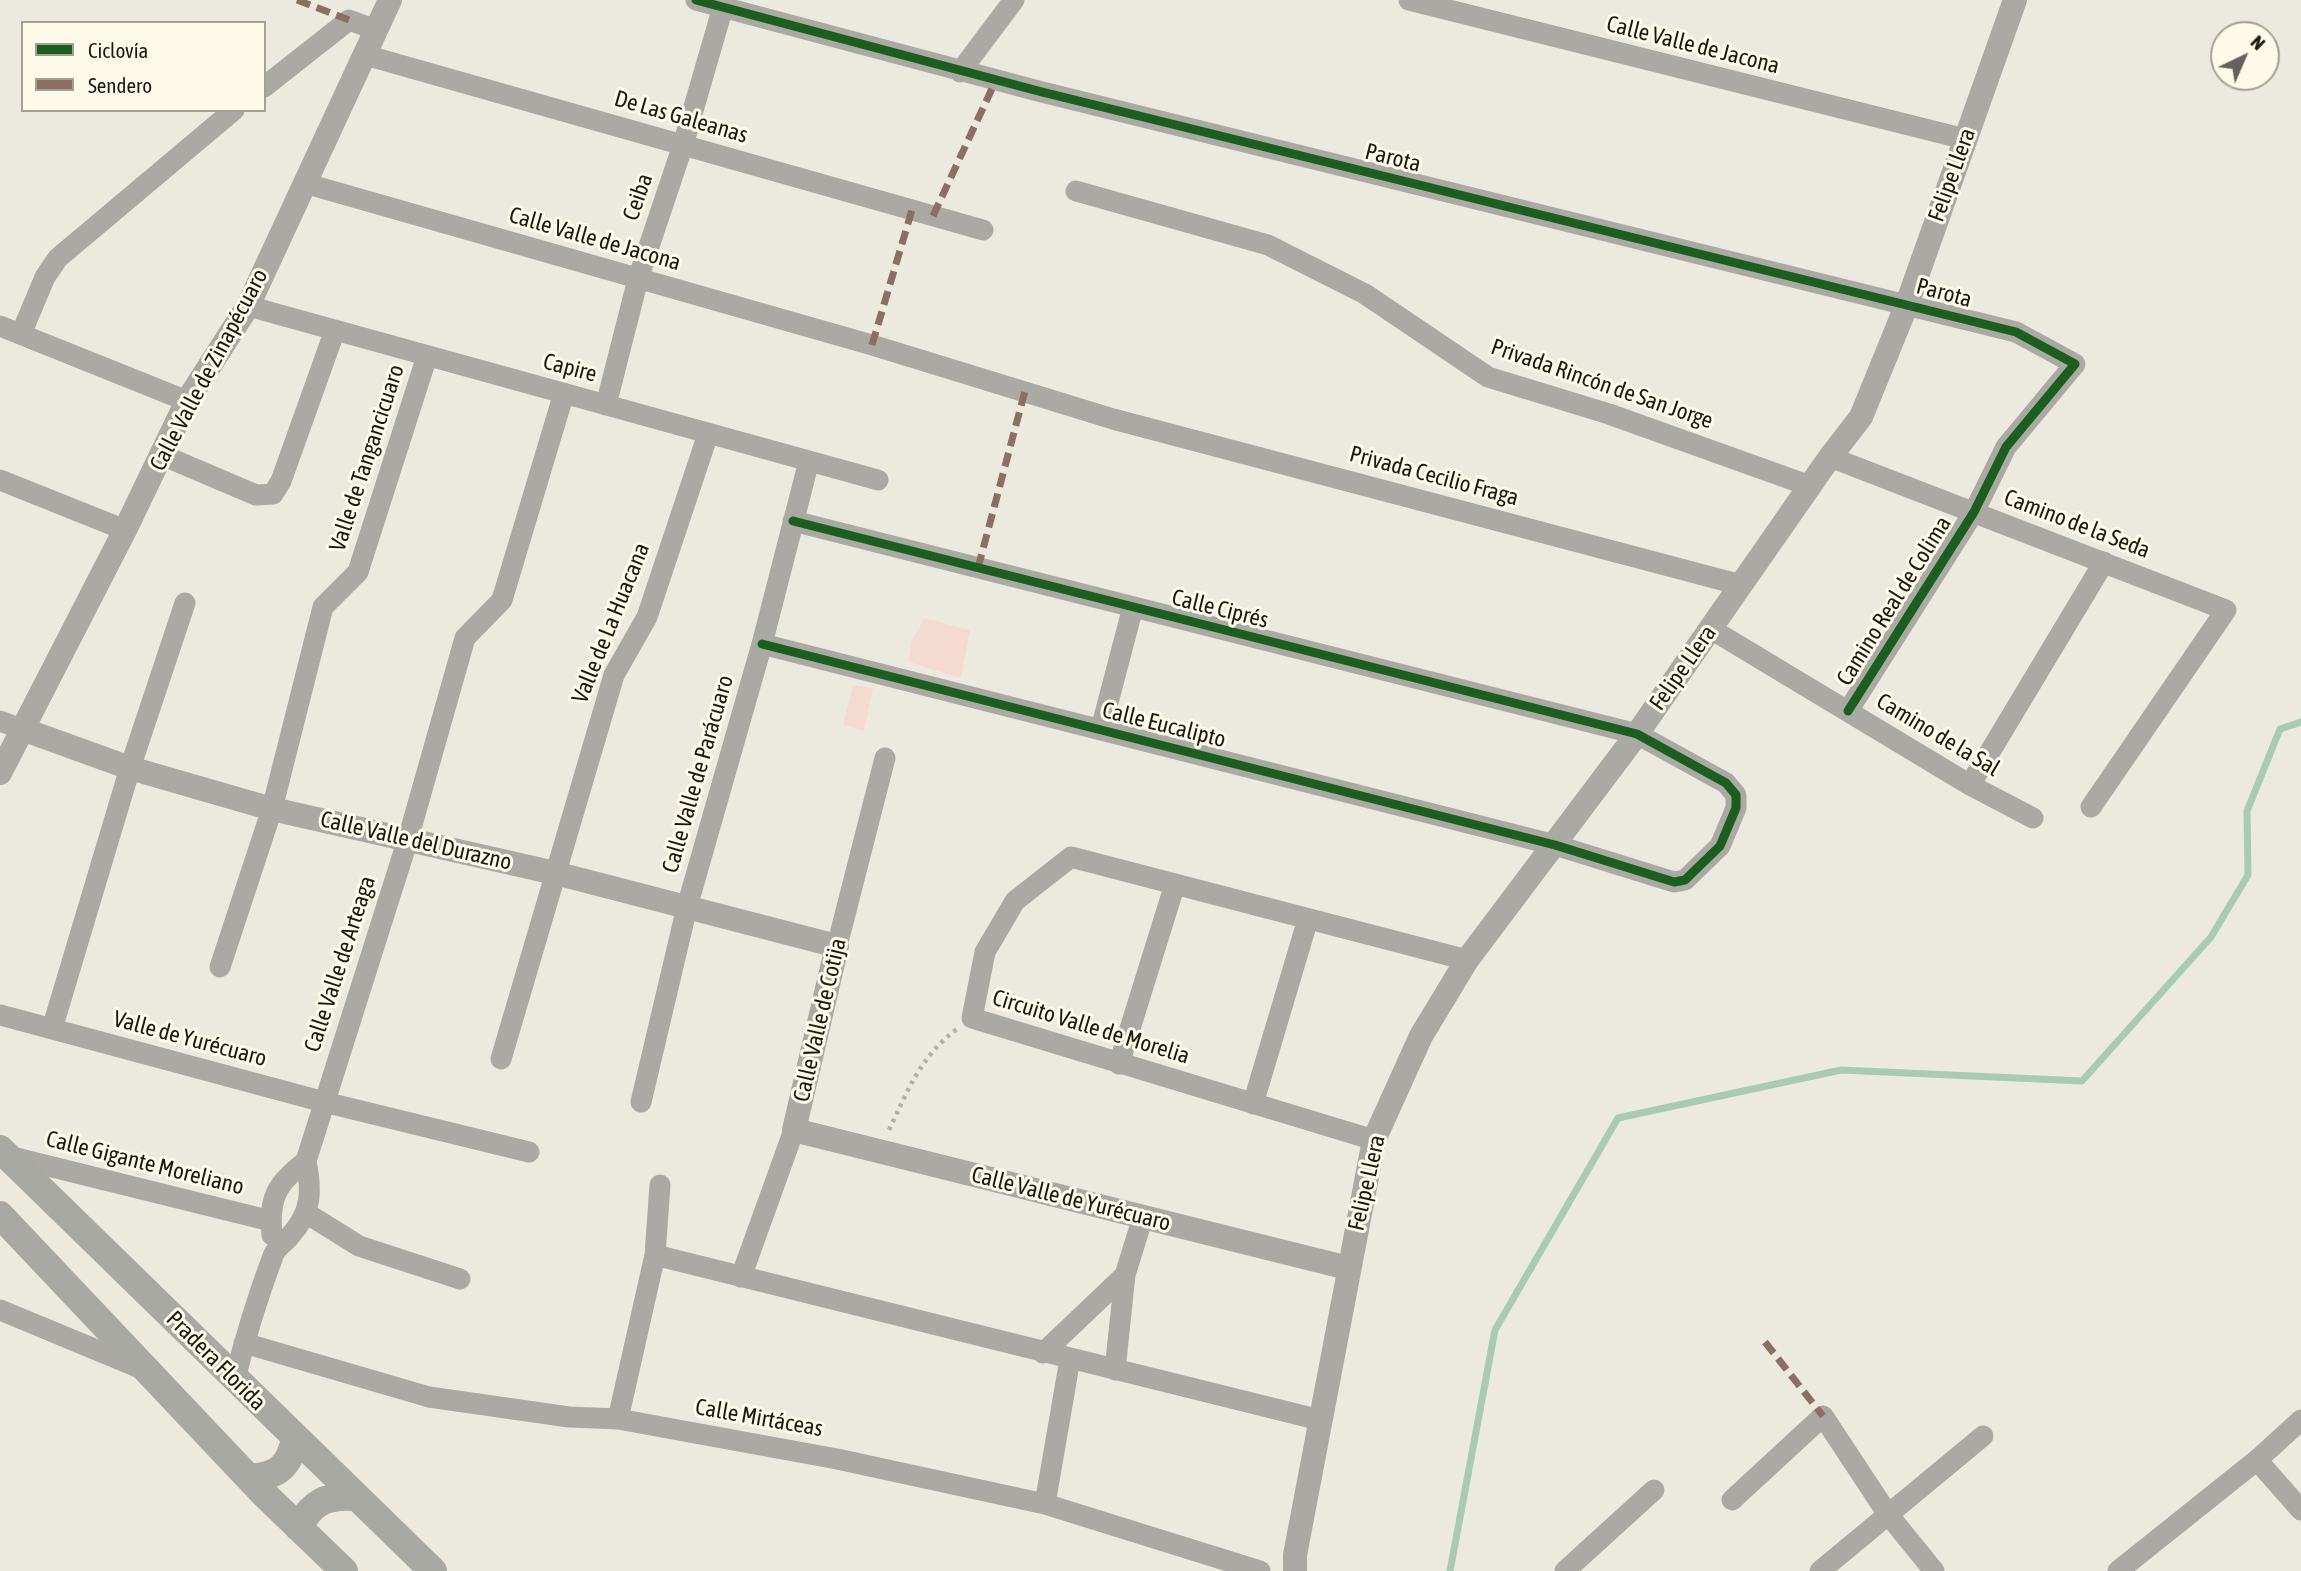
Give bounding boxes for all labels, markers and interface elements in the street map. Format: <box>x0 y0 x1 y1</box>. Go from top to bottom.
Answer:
street label: Calle Valle de Jacona <box>1604 10 1782 80</box>
legend <box>21 21 266 112</box>
north arrow <box>2210 21 2280 91</box>
text: N <box>2247 31 2270 54</box>
text: Ciclovía <box>88 38 148 62</box>
text: Sendero <box>88 73 152 97</box>
street label: De Las Galeanas <box>611 85 751 149</box>
street label: Felipe Llera <box>1922 125 1982 225</box>
street label: Parota <box>1362 138 1424 178</box>
street label: Ceiba <box>617 170 659 224</box>
street label: Calle Valle de Jacona <box>506 201 684 277</box>
street label: Calle Valle de Zinapécuaro <box>144 264 274 476</box>
street label: Parota <box>1913 272 1975 314</box>
street label: Privada Rincón de San Jorge <box>1487 333 1717 435</box>
street label: Capire <box>540 348 600 388</box>
street label: Valle de Tangancicuaro <box>324 361 410 555</box>
street label: Privada Cecilio Fraga <box>1346 440 1522 512</box>
street label: Camino de la Seda <box>2000 484 2154 564</box>
street label: Camino Real de Colima <box>1831 511 1957 691</box>
street label: Valle de La Huacana <box>566 539 656 707</box>
street label: Calle Ciprés <box>1169 584 1271 634</box>
street label: Felipe Llera <box>1644 620 1722 716</box>
street label: Calle Valle de Parácuaro <box>657 672 739 876</box>
street label: Camino de la Sal <box>1871 687 2005 783</box>
street label: Calle Eucalipto <box>1099 696 1229 754</box>
street label: Calle Valle del Durazno <box>318 806 514 876</box>
street label: Calle Valle de Arteaga <box>299 873 381 1055</box>
street label: Calle Valle de Cotija <box>788 936 852 1104</box>
street label: Circuito Valle de Morelia <box>989 984 1193 1070</box>
street label: Valle de Yurécuaro <box>110 1005 270 1073</box>
street label: Calle Gigante Moreliano <box>43 1125 247 1201</box>
street label: Felipe Llera <box>1343 1132 1391 1234</box>
street label: Calle Valle de Yurécuaro <box>969 1161 1173 1237</box>
street label: Pradera Florida <box>160 1305 272 1417</box>
street label: Calle Mirtáceas <box>693 1393 825 1443</box>

